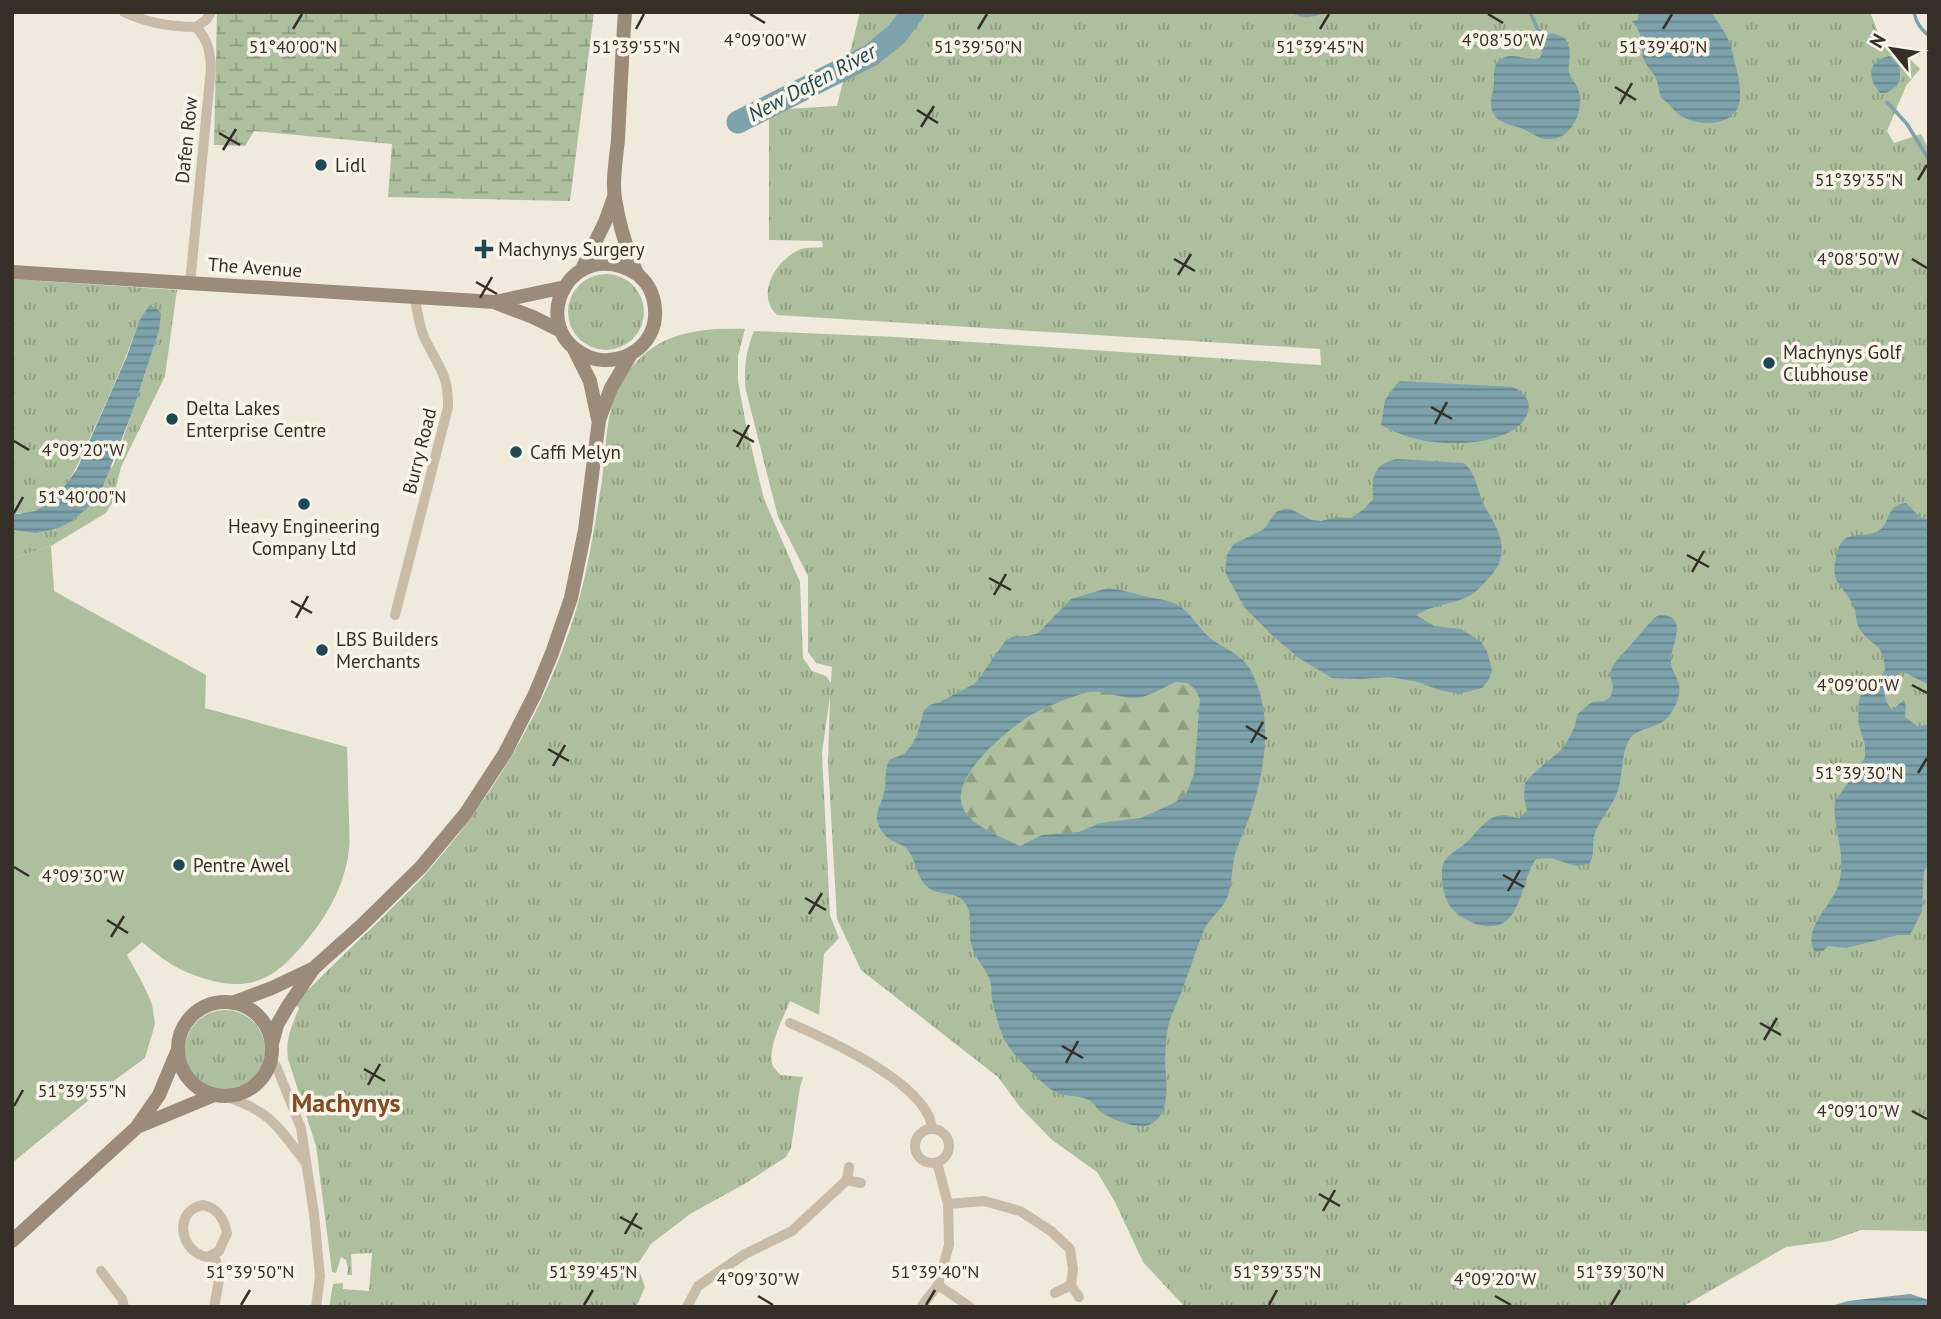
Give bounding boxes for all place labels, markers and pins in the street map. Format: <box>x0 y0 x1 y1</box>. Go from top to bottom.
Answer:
place label: Lidl <box>335 153 366 177</box>
marker: Lidl <box>313 157 329 173</box>
place label: Machynys Surgery <box>498 237 645 261</box>
marker: Machynys Surgery <box>476 241 492 257</box>
place label: Machynys Golf Clubhouse <box>1783 340 1902 386</box>
marker: Machynys Golf Clubhouse <box>1761 355 1777 371</box>
place label: Delta Lakes Enterprise Centre <box>186 396 326 442</box>
marker: Delta Lakes Enterprise Centre <box>164 411 180 427</box>
place label: Caffi Melyn <box>530 440 621 464</box>
marker: Caffi Melyn <box>508 444 524 460</box>
marker: Heavy Engineering Company Ltd <box>296 496 312 512</box>
place label: Heavy Engineering Company Ltd <box>228 514 380 560</box>
place label: LBS Builders Merchants <box>336 627 438 673</box>
marker: LBS Builders Merchants <box>314 642 330 658</box>
place label: Pentre Awel <box>193 853 290 877</box>
marker: Pentre Awel <box>171 857 187 873</box>

